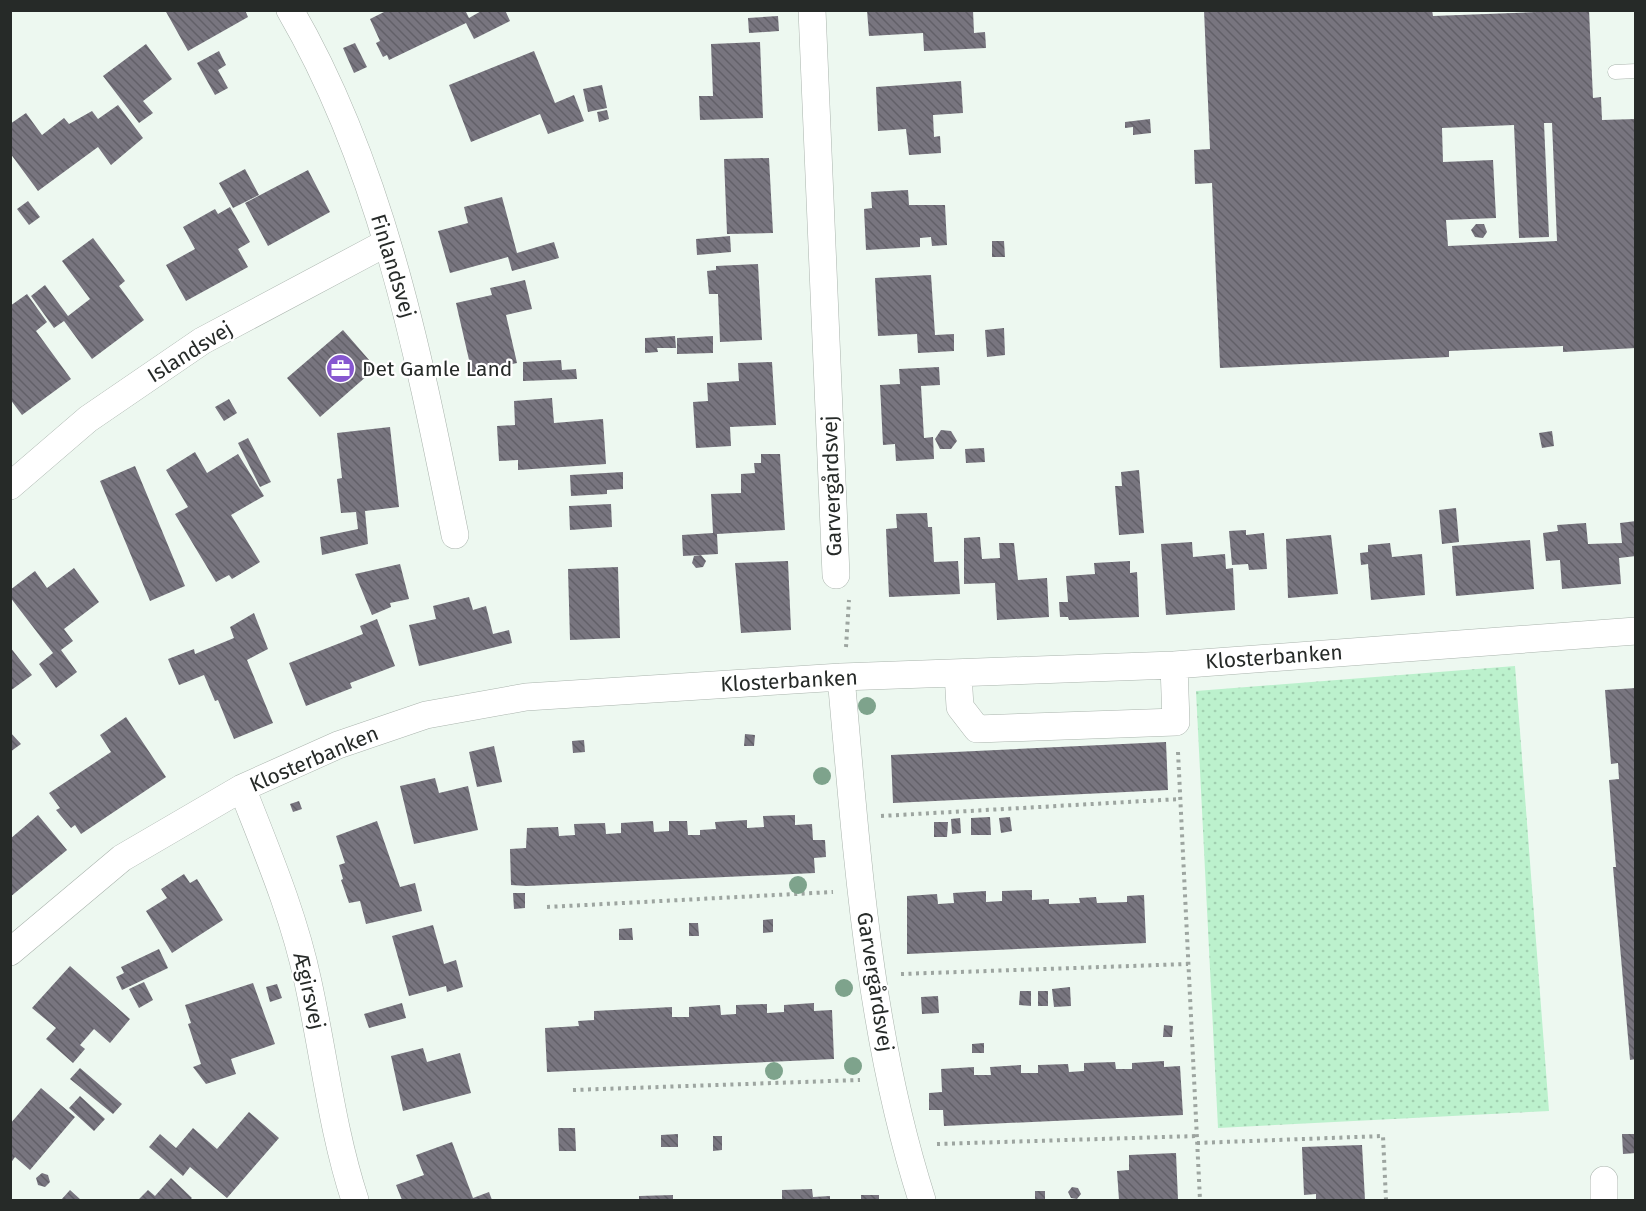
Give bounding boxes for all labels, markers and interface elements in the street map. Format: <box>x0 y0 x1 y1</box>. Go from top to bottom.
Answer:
street label: Finlandsvej <box>365 211 421 321</box>
street label: Islandsvej <box>143 316 237 388</box>
office icon: Det Gamle Land <box>325 353 357 385</box>
place label: Det Gamle Land <box>362 356 512 382</box>
street label: Garvergårdsvej <box>817 415 847 557</box>
street label: Klosterbanken <box>1204 639 1344 675</box>
street label: Klosterbanken <box>720 664 858 698</box>
street label: Klosterbanken <box>246 720 382 798</box>
street label: Garvergårdsvej <box>851 910 899 1054</box>
street label: Ægirsvej <box>287 949 330 1032</box>

